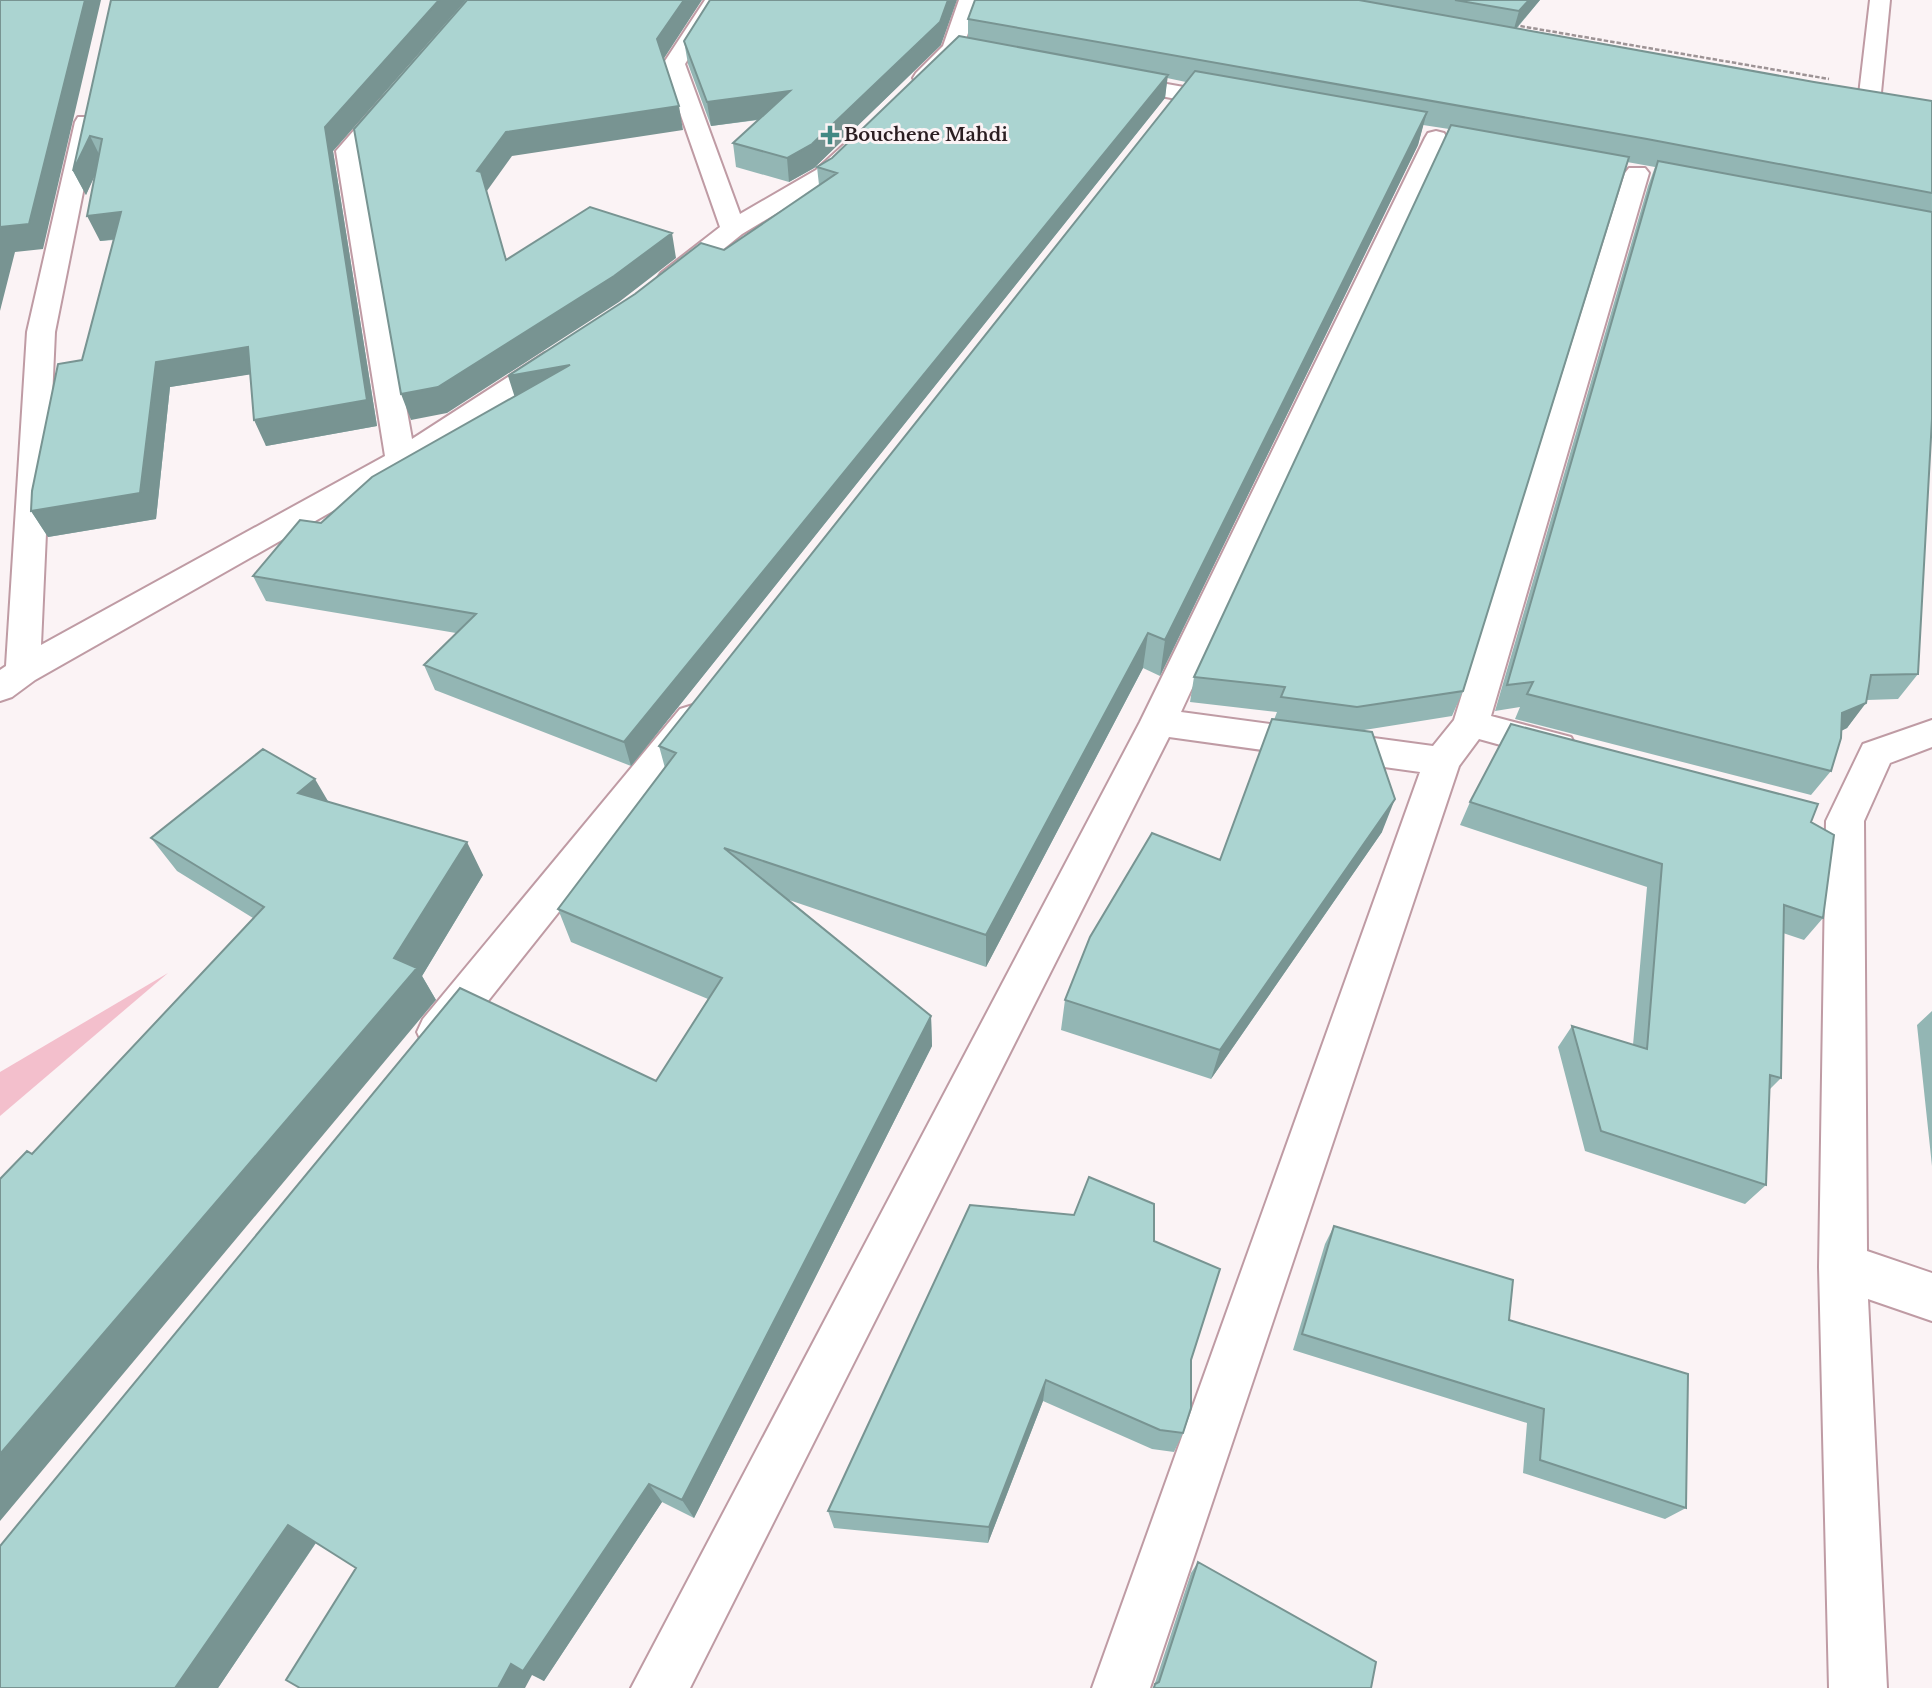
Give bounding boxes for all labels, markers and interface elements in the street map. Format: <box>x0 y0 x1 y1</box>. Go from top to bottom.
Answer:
place label: Bouchene Mahdi <box>844 124 1008 146</box>
marker: Bouchene Mahdi <box>822 127 838 143</box>

